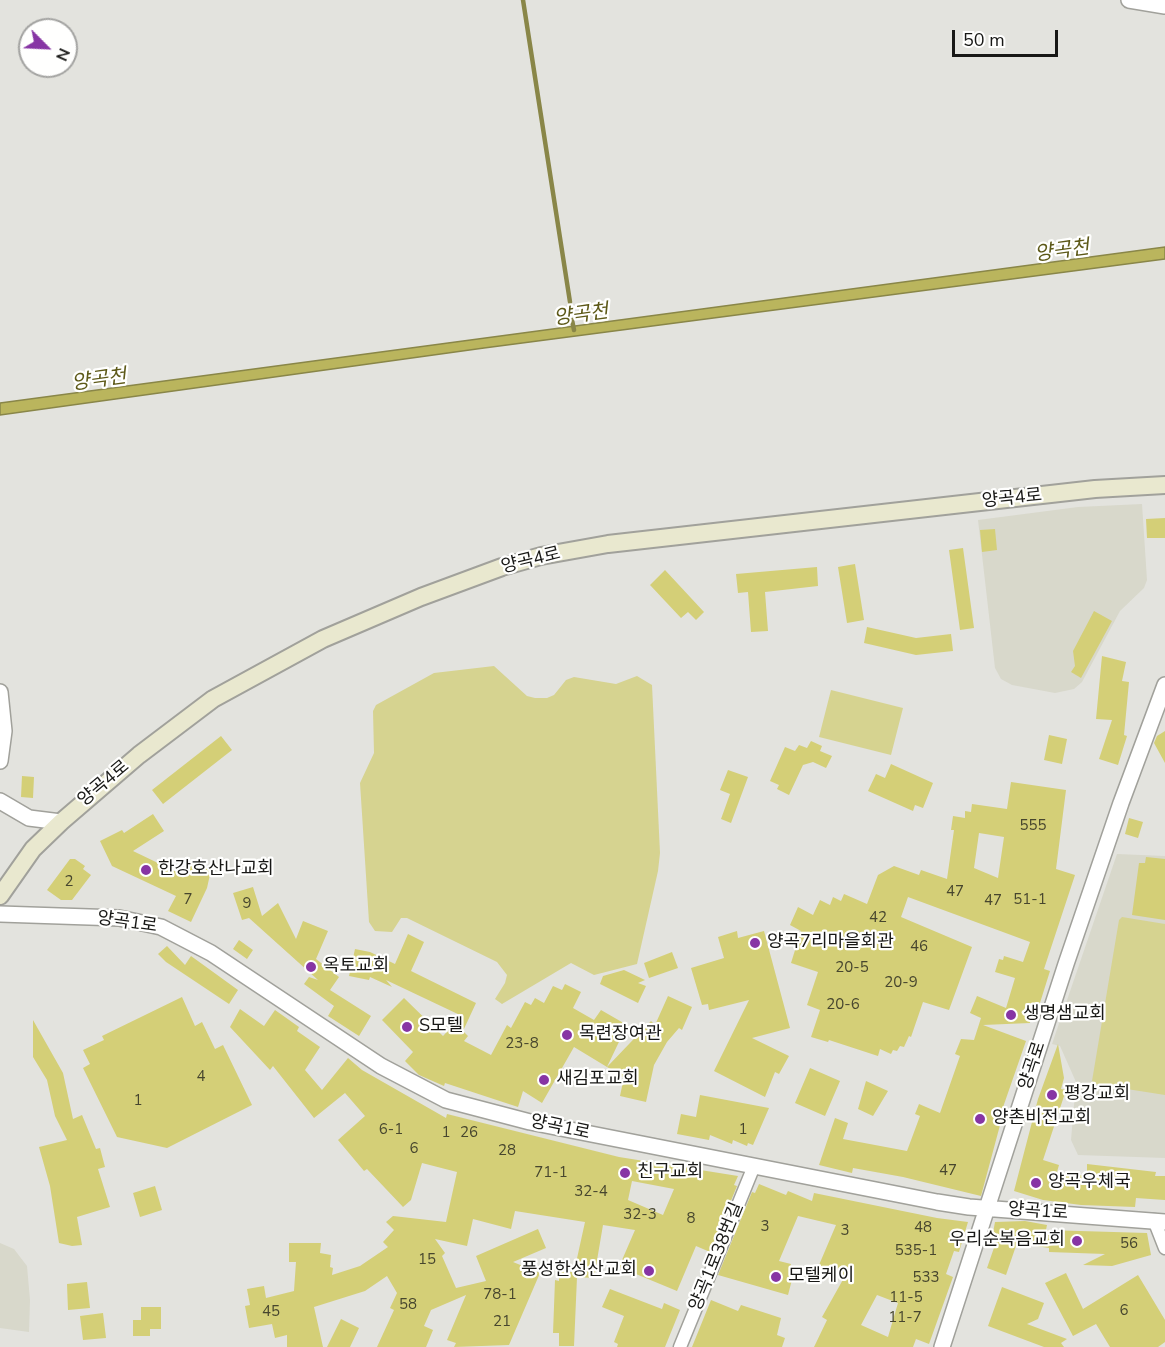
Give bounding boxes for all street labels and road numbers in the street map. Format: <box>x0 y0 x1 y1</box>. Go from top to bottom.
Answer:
street label: 양곡4로 <box>981 485 1043 513</box>
street label: 양곡4로 <box>499 543 563 579</box>
street label: 양곡4로 <box>74 756 134 812</box>
street label: 양곡1로 <box>96 908 158 938</box>
street label: 양곡로 <box>1015 1039 1051 1093</box>
street label: 양곡1로 <box>528 1111 592 1145</box>
street label: 양곡1로 <box>1007 1199 1069 1225</box>
street label: 양곡1로38번길 <box>685 1200 749 1314</box>

